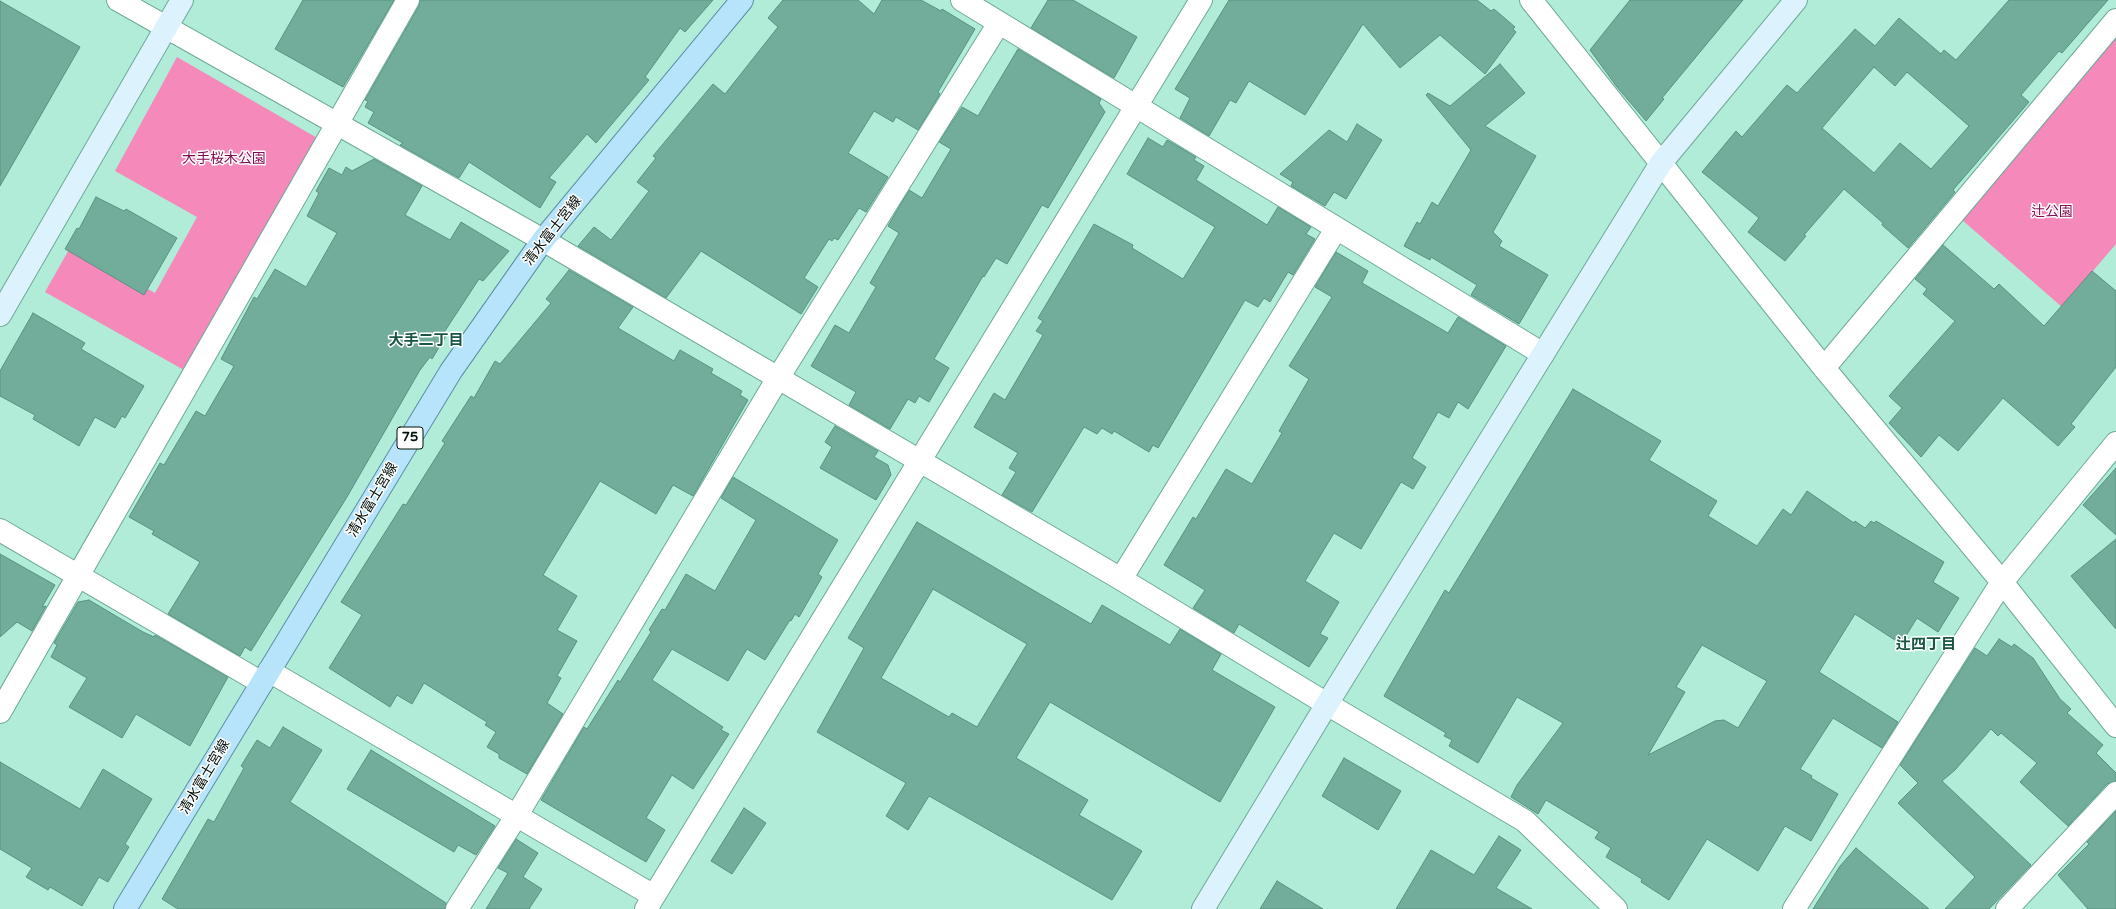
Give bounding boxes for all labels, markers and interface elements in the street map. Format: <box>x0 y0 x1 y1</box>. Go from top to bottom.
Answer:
park label: 大手桜木公園 <box>182 151 266 167</box>
street label: 清水富士宮線 <box>521 193 585 269</box>
park label: 辻公園 <box>2031 204 2073 220</box>
district label: 大手二丁目 <box>389 332 463 350</box>
road number: 75 <box>397 427 423 449</box>
street label: 清水富士宮線 <box>344 460 402 540</box>
district label: 辻四丁目 <box>1896 636 1956 654</box>
street label: 清水富士宮線 <box>176 737 234 817</box>

